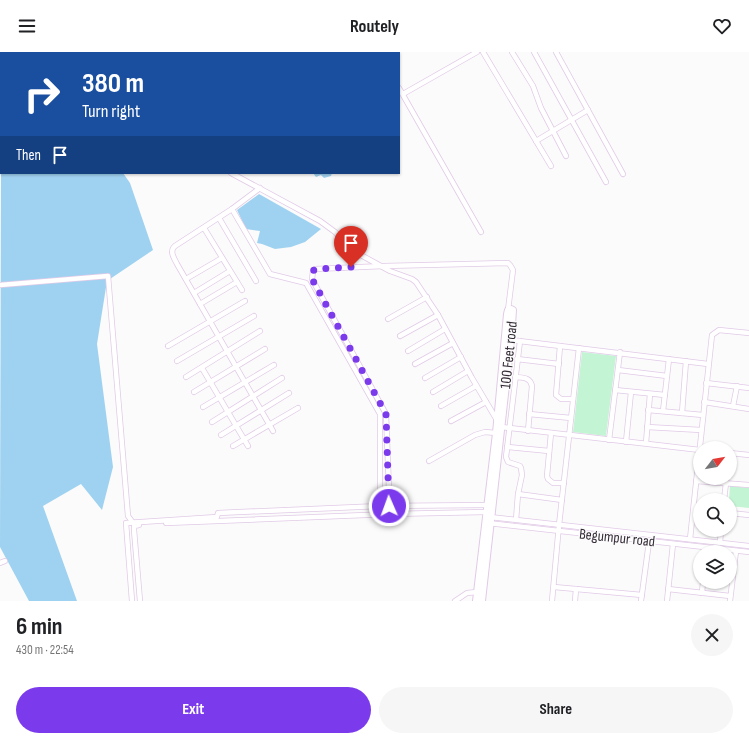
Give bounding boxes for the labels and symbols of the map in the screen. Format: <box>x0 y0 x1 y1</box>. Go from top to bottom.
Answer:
pin <box>334 226 368 267</box>
street label: 100 Feet road <box>496 320 522 390</box>
north arrow <box>693 441 737 485</box>
position arrow <box>368 485 410 527</box>
street label: Begumpur road <box>578 525 656 551</box>

